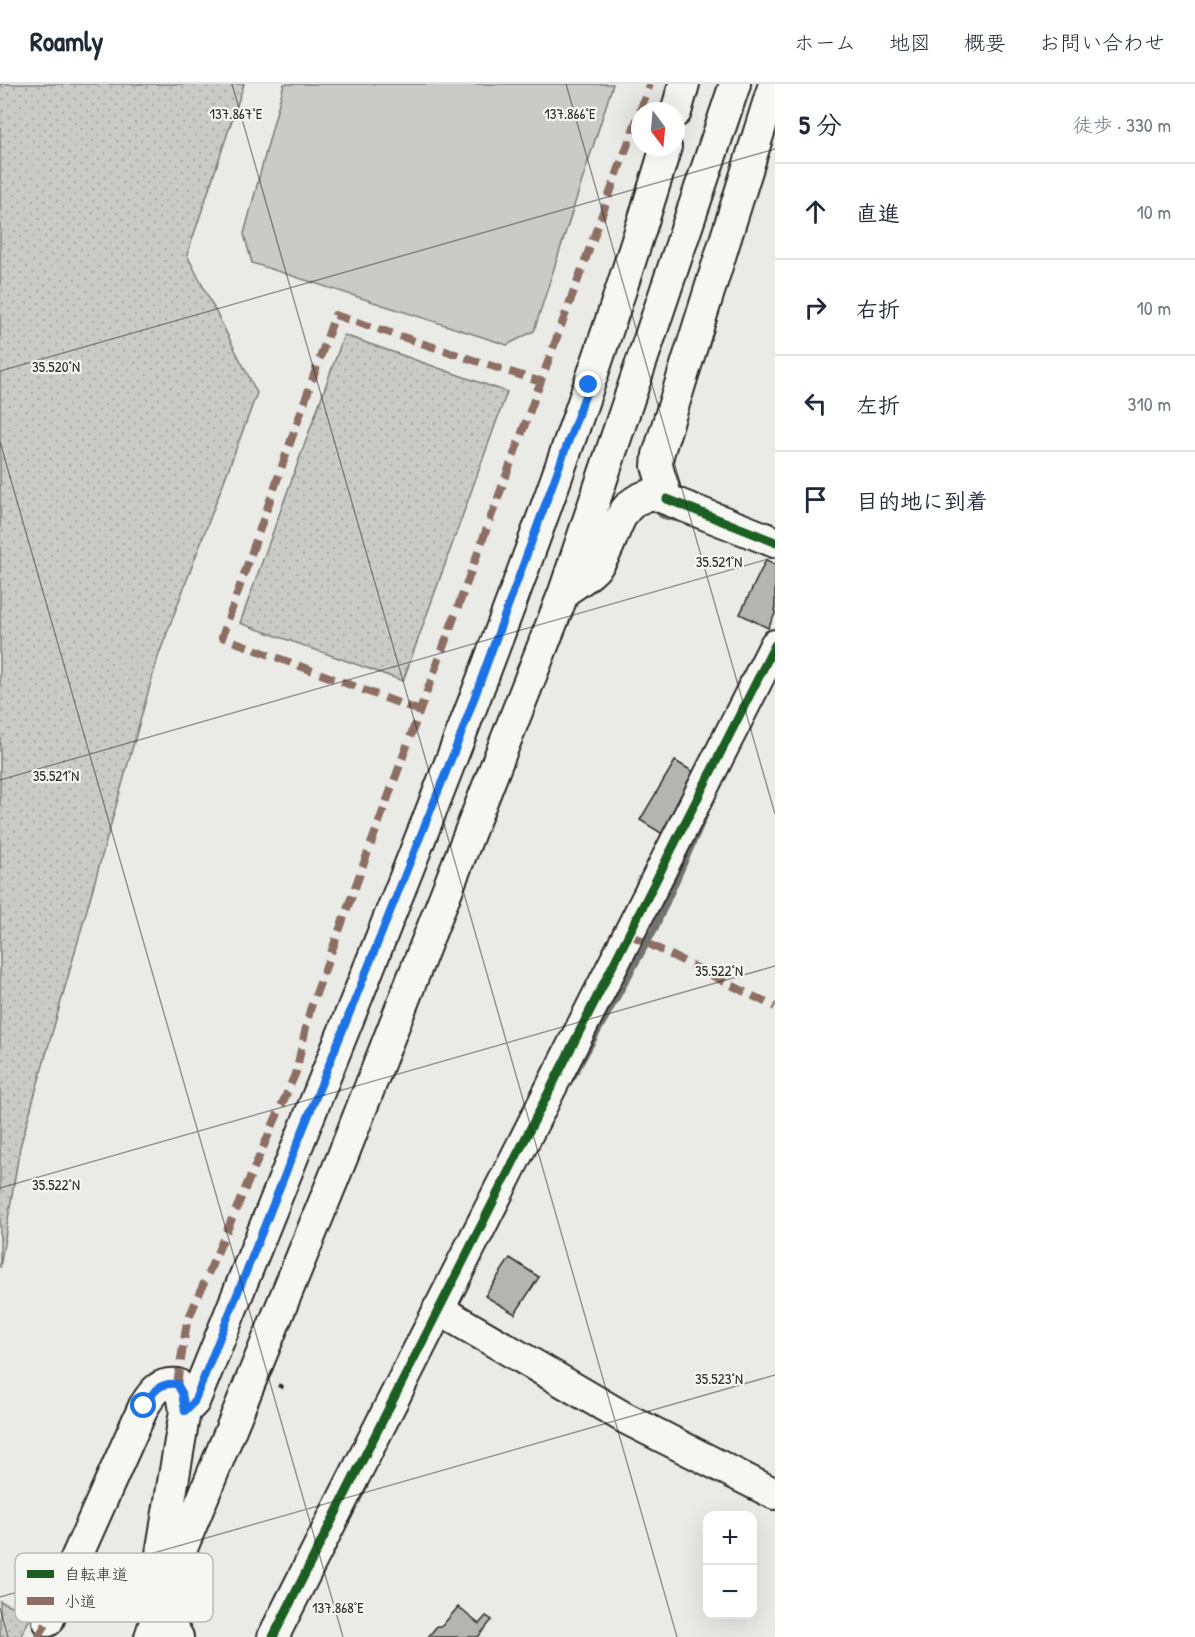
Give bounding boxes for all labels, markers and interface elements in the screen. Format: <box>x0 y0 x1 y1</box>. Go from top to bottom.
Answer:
text: Roamly <box>30 22 103 60</box>
text: ホーム <box>794 28 856 57</box>
text: 地図 <box>889 28 931 57</box>
text: 概要 <box>964 28 1006 57</box>
text: お問い合わせ <box>1039 28 1165 57</box>
north arrow <box>631 102 685 156</box>
text: 137.867°E <box>210 103 263 124</box>
text: 137.866°E <box>544 103 596 124</box>
text: 5 分 <box>799 107 842 142</box>
text: 徒歩 · 330 m <box>1073 111 1171 138</box>
icon: ahead <box>799 195 832 228</box>
text: 直進 <box>856 198 900 228</box>
text: 10 m <box>1137 198 1171 225</box>
icon: right <box>799 291 832 324</box>
text: 右折 <box>856 294 900 324</box>
text: 10 m <box>1137 294 1171 321</box>
text: 35.520°N <box>32 356 80 377</box>
route end <box>575 371 601 397</box>
icon: left <box>799 387 832 420</box>
text: 左折 <box>856 390 900 420</box>
text: 310 m <box>1128 390 1171 417</box>
icon: arrive <box>799 483 832 516</box>
text: 目的地に到着 <box>856 486 988 516</box>
text: 35.521°N <box>696 551 742 572</box>
text: 35.521°N <box>33 765 79 786</box>
text: 35.522°N <box>695 960 743 981</box>
text: 35.522°N <box>32 1174 80 1195</box>
text: 35.523°N <box>695 1368 743 1389</box>
route start <box>130 1392 156 1418</box>
map controls <box>703 1511 757 1619</box>
button: + <box>703 1511 757 1565</box>
legend <box>15 1553 213 1622</box>
text: 自転車道 <box>64 1563 128 1585</box>
button: − <box>703 1565 757 1619</box>
text: 小道 <box>64 1590 96 1612</box>
text: 137.868°E <box>312 1597 364 1618</box>

